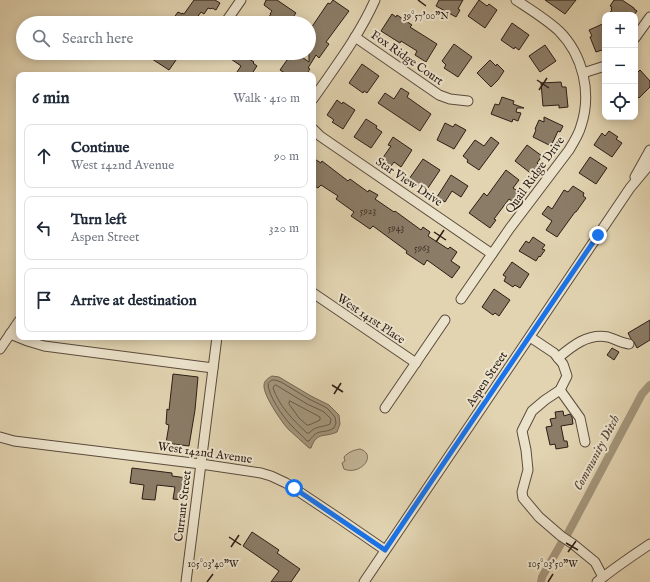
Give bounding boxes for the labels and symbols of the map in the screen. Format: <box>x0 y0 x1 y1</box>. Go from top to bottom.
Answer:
text: 39°57'00"N <box>403 10 449 23</box>
street label: Fox Ridge Court <box>368 27 446 89</box>
street label: Quail Ridge Drive <box>502 133 568 216</box>
street label: Star View Drive <box>373 154 446 210</box>
house number: 5923 <box>360 205 376 218</box>
house number: 5943 <box>388 222 405 235</box>
route end <box>589 226 607 244</box>
house number: 5963 <box>414 242 430 255</box>
street label: West 141st Place <box>334 291 408 348</box>
street label: Aspen Street <box>463 349 512 411</box>
water label: Community Ditch <box>570 412 624 494</box>
street label: West 142nd Avenue <box>157 439 254 467</box>
street label: Currant Street <box>171 469 195 543</box>
route start <box>285 479 303 497</box>
text: 105°03'40"W <box>187 558 239 571</box>
text: 105°03'50"W <box>528 558 578 571</box>

